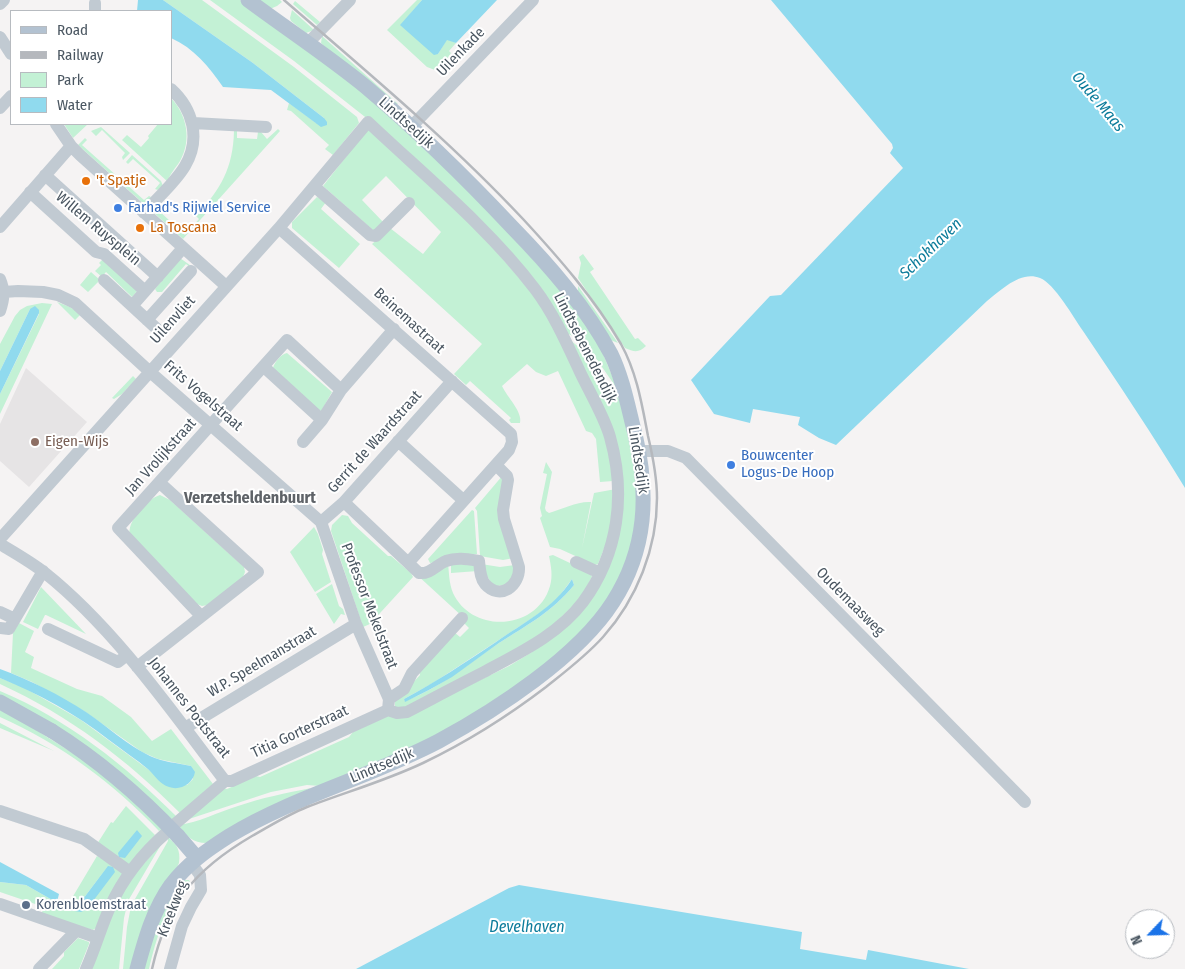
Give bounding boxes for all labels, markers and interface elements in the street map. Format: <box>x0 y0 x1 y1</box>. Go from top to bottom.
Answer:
legend <box>10 10 172 125</box>
text: Road <box>57 21 88 39</box>
street label: Uilenkade <box>433 24 489 80</box>
text: Railway <box>57 46 104 64</box>
water label: Oude Maas <box>1067 68 1129 136</box>
text: Park <box>57 71 84 89</box>
street label: Lindtsedijk <box>375 94 437 152</box>
text: Water <box>57 96 92 114</box>
place label: 't Spatje <box>96 172 146 190</box>
marker: 't Spatje <box>80 175 92 187</box>
street label: Willem Ruysplein <box>52 188 144 270</box>
place label: Farhad's Rijwiel Service <box>128 199 271 217</box>
marker: Farhad's Rijwiel Service <box>112 202 124 214</box>
water label: Schokhaven <box>896 215 966 283</box>
place label: La Toscana <box>150 219 217 237</box>
marker: La Toscana <box>134 222 146 234</box>
street label: Beinemastraat <box>370 285 448 357</box>
street label: Lindtsebenedendijk <box>549 290 621 406</box>
street label: Uilenvliet <box>147 292 199 348</box>
street label: Frits Vogelstraat <box>160 357 246 435</box>
street label: Gerrit de Waardstraat <box>324 387 426 497</box>
street label: Jan Vrolijkstraat <box>122 415 200 499</box>
street label: Lindtsedijk <box>624 425 652 495</box>
place label: Eigen-Wijs <box>45 433 109 451</box>
marker: Eigen-Wijs <box>29 436 41 448</box>
place label: Bouwcenter Logus-De Hoop <box>741 447 834 482</box>
marker: Bouwcenter Logus-De Hoop <box>725 459 737 471</box>
district label: Verzetsheldenbuurt <box>184 489 316 509</box>
street label: Professor Mekelstraat <box>337 541 401 671</box>
street label: Oudemaasweg <box>812 564 888 640</box>
street label: W.P. Speelmanstraat <box>205 623 319 701</box>
street label: Johannes Poststraat <box>144 654 234 762</box>
street label: Titia Gorterstraat <box>249 702 351 762</box>
street label: Lindtsedijk <box>347 744 417 788</box>
street label: Kreekweg <box>154 878 192 940</box>
place label: Korenbloemstraat <box>36 896 146 914</box>
marker: Korenbloemstraat <box>20 899 32 911</box>
north arrow <box>1125 909 1175 959</box>
water label: Develhaven <box>489 918 565 938</box>
text: N <box>1127 933 1146 947</box>

